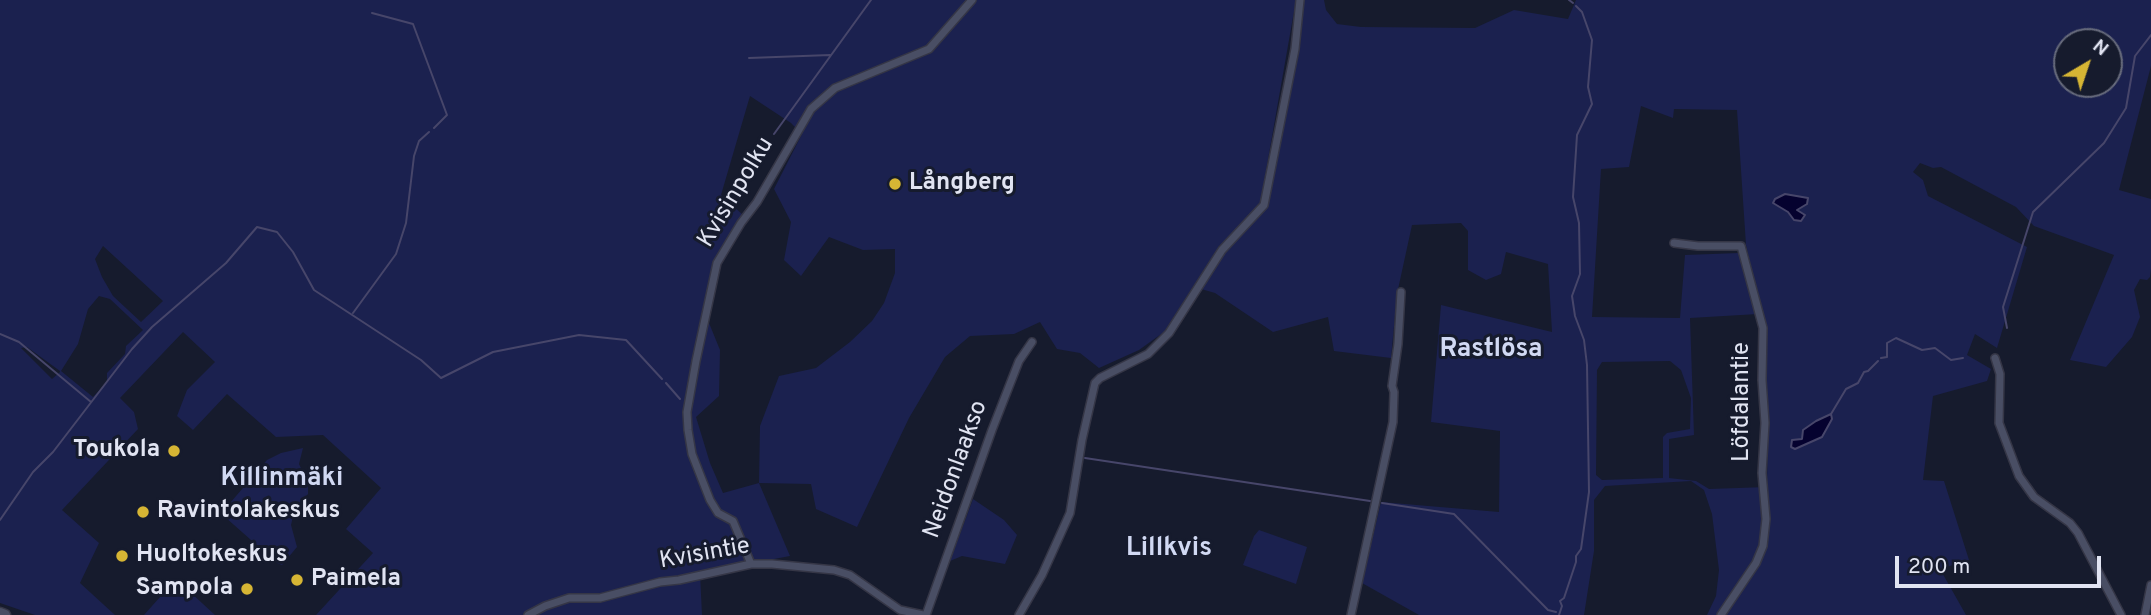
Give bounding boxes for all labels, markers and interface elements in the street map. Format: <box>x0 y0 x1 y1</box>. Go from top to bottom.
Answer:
north arrow <box>2053 28 2123 98</box>
text: N <box>2087 35 2113 62</box>
street label: Kvisinpolku <box>693 132 781 254</box>
place label: Långberg <box>909 170 1015 198</box>
marker: Långberg <box>887 176 903 192</box>
district label: Rastlösa <box>1440 335 1542 367</box>
street label: Löfdalantie <box>1729 342 1757 462</box>
street label: Neidonlaakso <box>919 397 995 543</box>
place label: Toukola <box>73 437 160 465</box>
marker: Toukola <box>166 443 182 459</box>
district label: Killinmäki <box>221 464 343 496</box>
place label: Ravintolakeskus <box>157 498 340 526</box>
marker: Ravintolakeskus <box>135 504 151 520</box>
street label: Kvisintie <box>658 533 752 577</box>
district label: Lillkvis <box>1126 534 1212 566</box>
place label: Huoltokeskus <box>136 542 288 570</box>
scale bar <box>1899 542 2106 586</box>
marker: Huoltokeskus <box>114 548 130 564</box>
text: 200 m <box>1908 554 1970 581</box>
place label: Paimela <box>311 566 401 594</box>
marker: Paimela <box>289 572 305 588</box>
place label: Sampola <box>136 575 233 603</box>
marker: Sampola <box>239 581 255 597</box>

